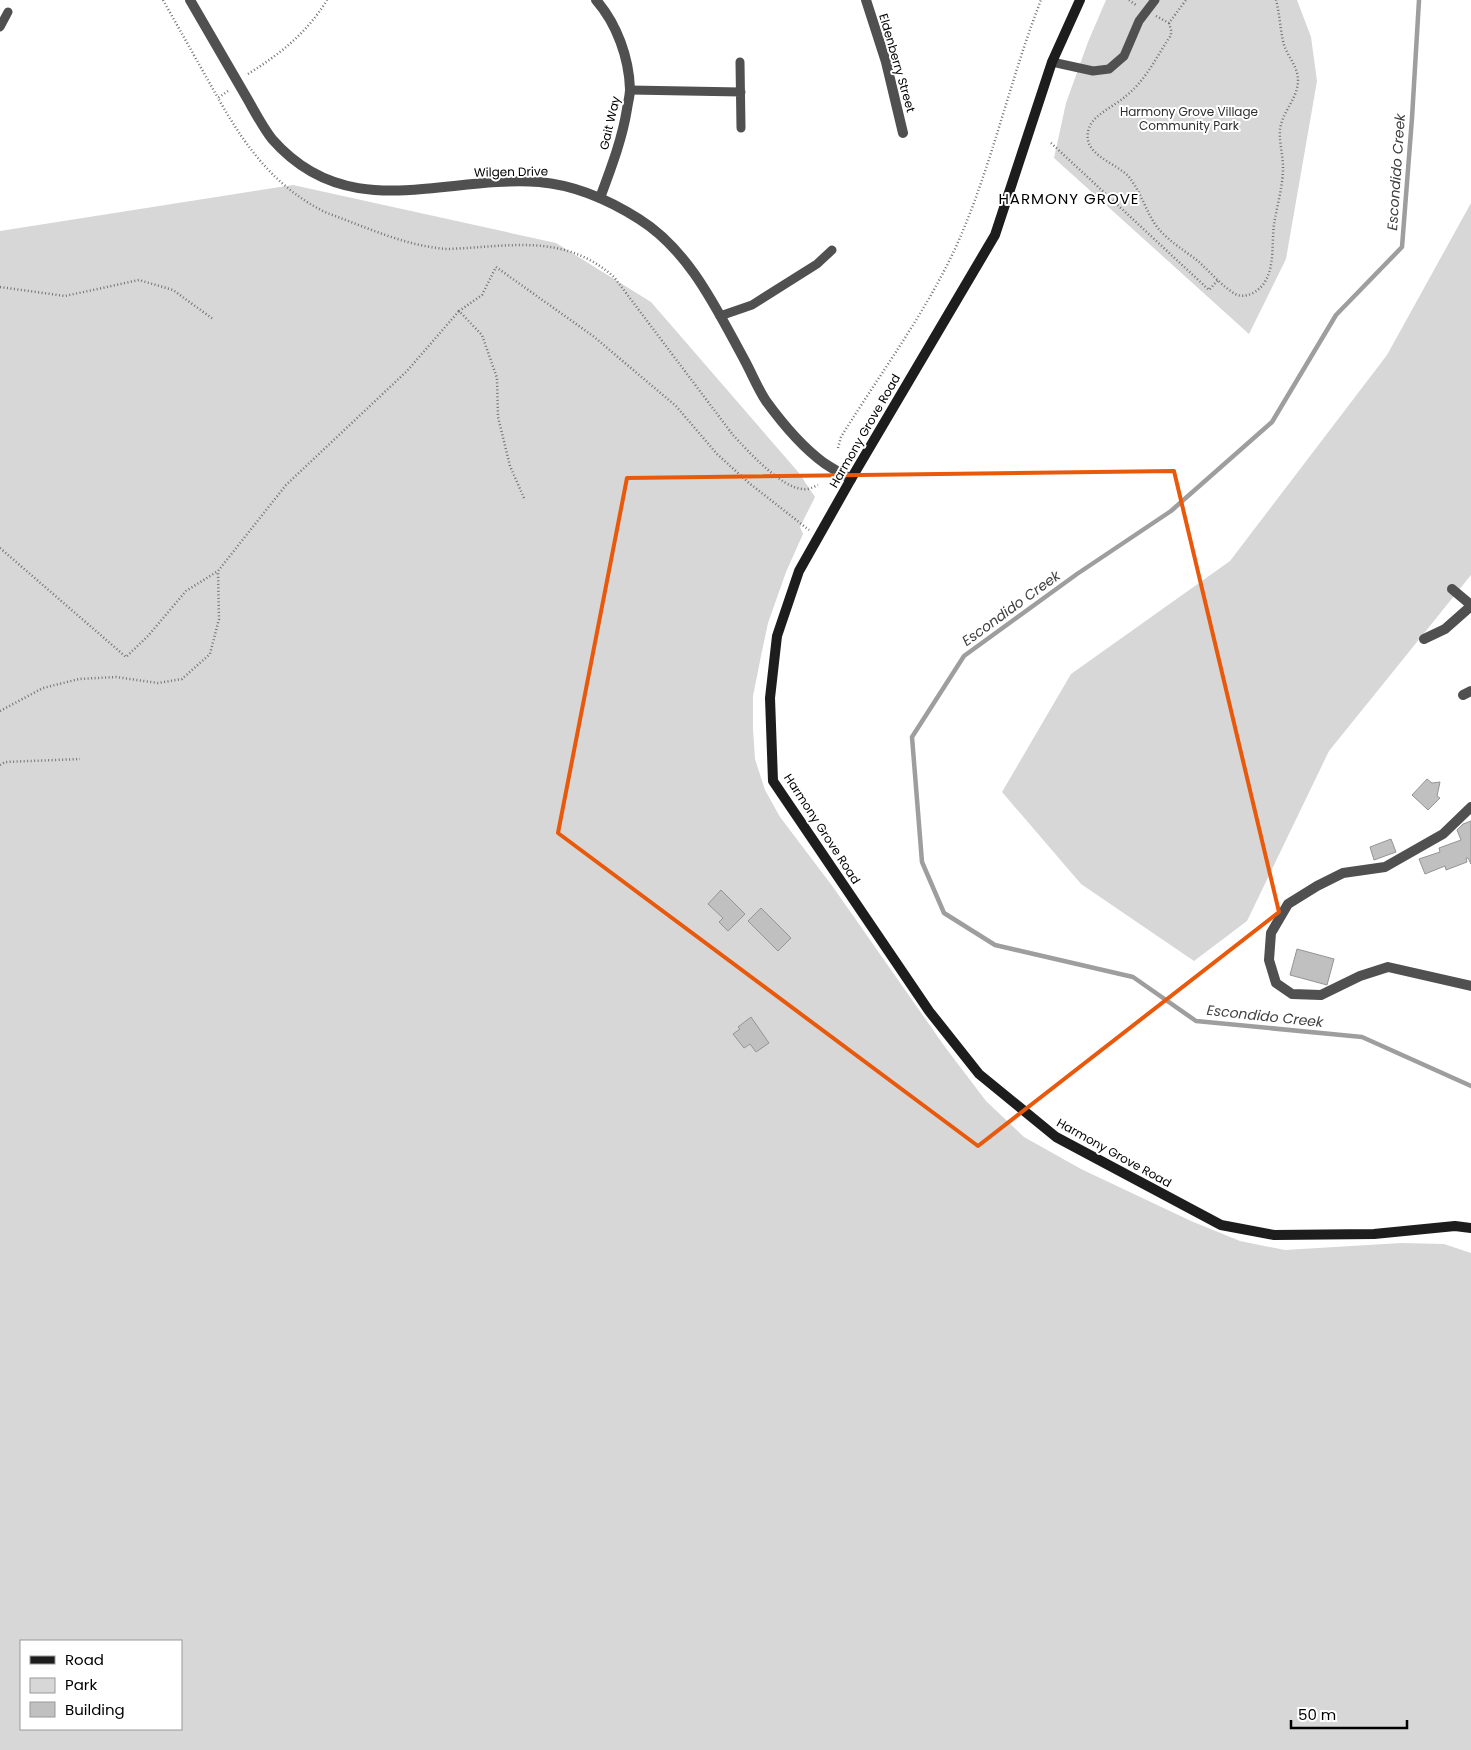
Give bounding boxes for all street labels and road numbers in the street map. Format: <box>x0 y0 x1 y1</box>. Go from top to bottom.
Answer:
street label: Eldenberry Street <box>875 12 920 114</box>
street label: Gait Way <box>595 94 624 151</box>
street label: Wilgen Drive <box>474 162 548 181</box>
street label: Harmony Grove Road <box>825 371 904 491</box>
street label: Harmony Grove Road <box>780 770 865 887</box>
street label: Harmony Grove Road <box>1054 1114 1175 1191</box>

